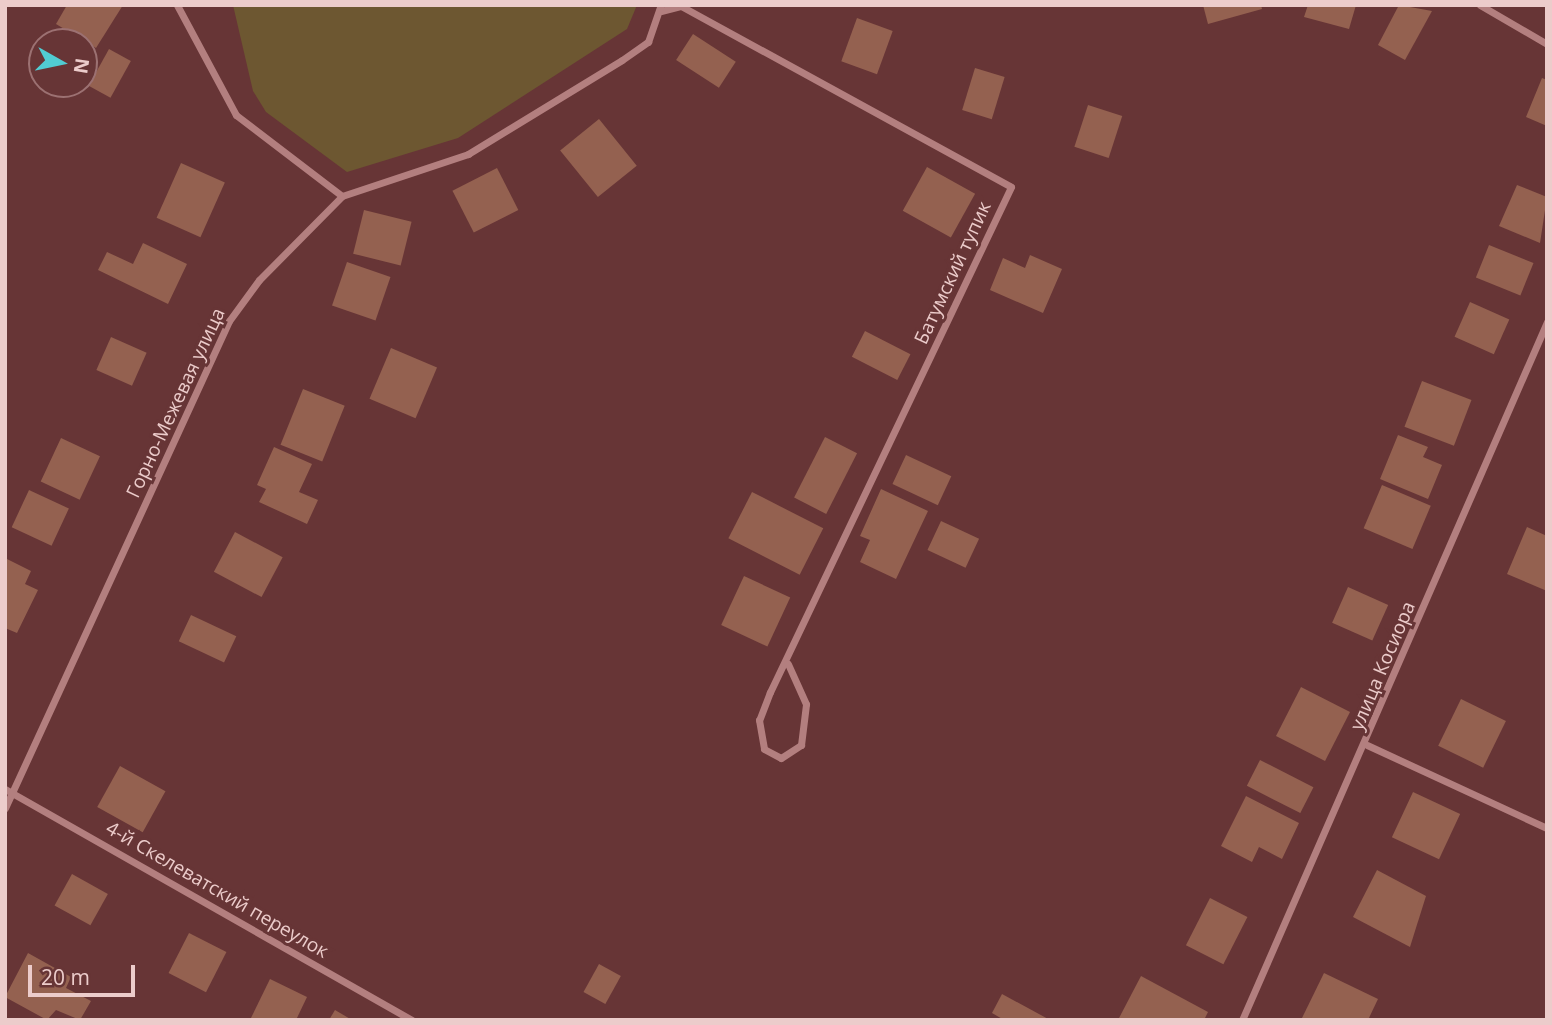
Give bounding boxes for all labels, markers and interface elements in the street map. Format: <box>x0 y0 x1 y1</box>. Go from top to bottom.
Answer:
north arrow <box>28 28 98 98</box>
text: N <box>68 56 96 76</box>
street label: Батумский тупик <box>910 198 996 348</box>
street label: Горно-Межевая улица <box>122 304 230 502</box>
street label: улица Косиора <box>1346 598 1420 734</box>
street label: 4-й Скелеватский переулок <box>102 817 332 963</box>
scale bar <box>32 951 138 995</box>
text: 20 m <box>41 963 90 991</box>

